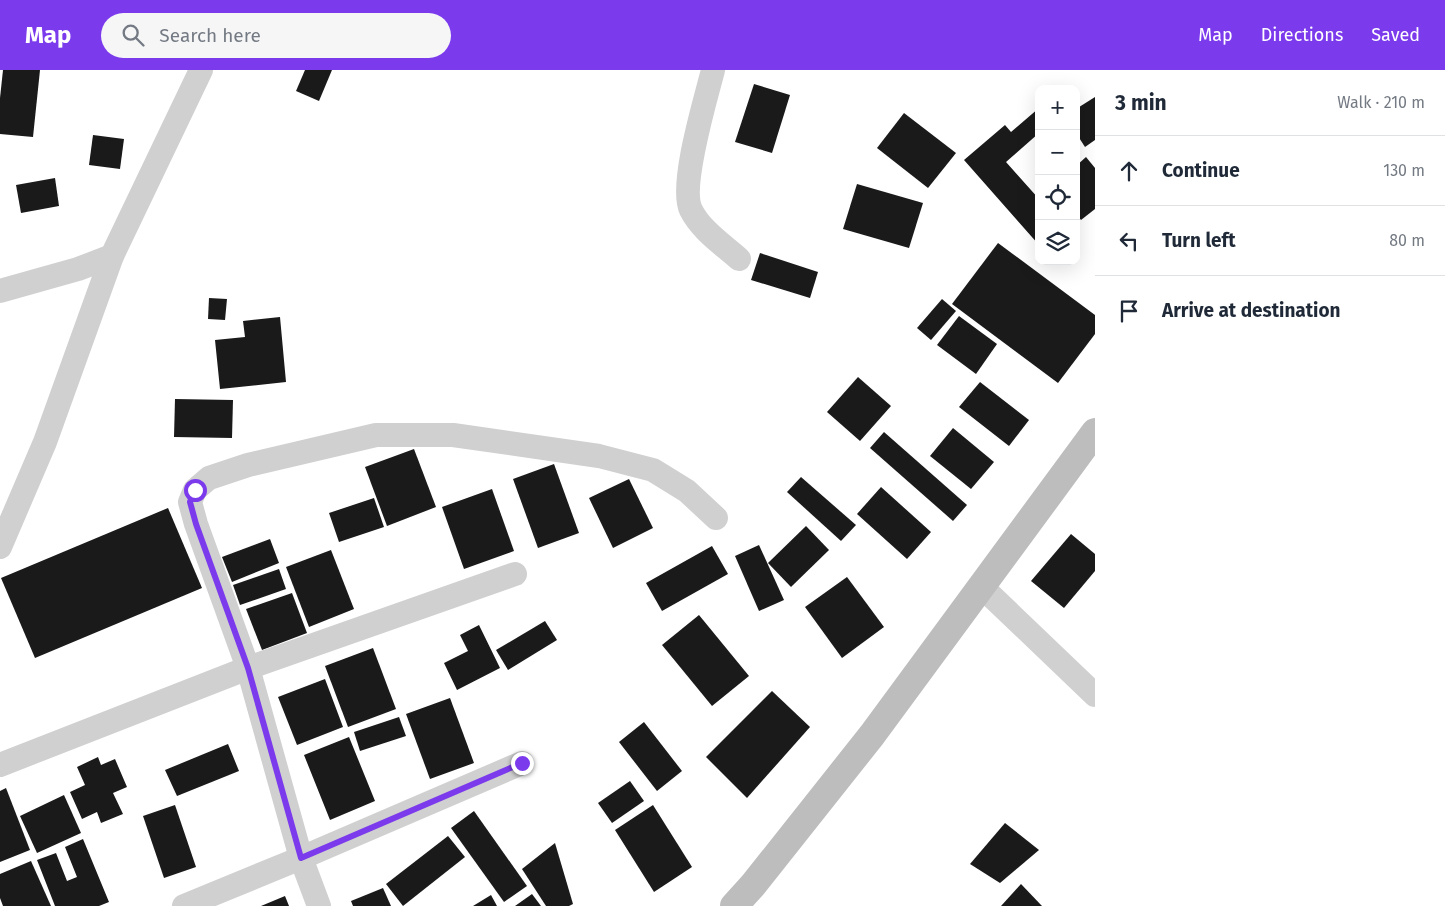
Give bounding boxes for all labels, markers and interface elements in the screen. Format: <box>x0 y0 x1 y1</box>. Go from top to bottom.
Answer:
search box <box>101 13 451 58</box>
text: Map <box>25 21 71 49</box>
icon: search <box>119 21 147 49</box>
text: Search here <box>159 24 261 47</box>
text: Map <box>1198 24 1233 46</box>
text: Directions <box>1261 24 1343 46</box>
text: Saved <box>1371 24 1420 46</box>
map controls <box>1035 85 1080 265</box>
button: + <box>1035 85 1080 130</box>
text: 3 min <box>1115 90 1167 116</box>
text: Walk · 210 m <box>1337 93 1425 112</box>
button: − <box>1035 130 1080 175</box>
icon: ahead <box>1115 157 1143 185</box>
text: Continue <box>1162 159 1240 182</box>
text: 130 m <box>1383 161 1425 180</box>
button: locate <box>1035 175 1080 220</box>
button: layers <box>1035 220 1080 265</box>
icon: left <box>1115 227 1143 255</box>
text: Turn left <box>1162 229 1236 252</box>
text: 80 m <box>1389 231 1425 250</box>
icon: arrive <box>1115 297 1143 325</box>
text: Arrive at destination <box>1162 299 1341 322</box>
route start <box>184 479 207 502</box>
route end <box>511 752 534 775</box>

